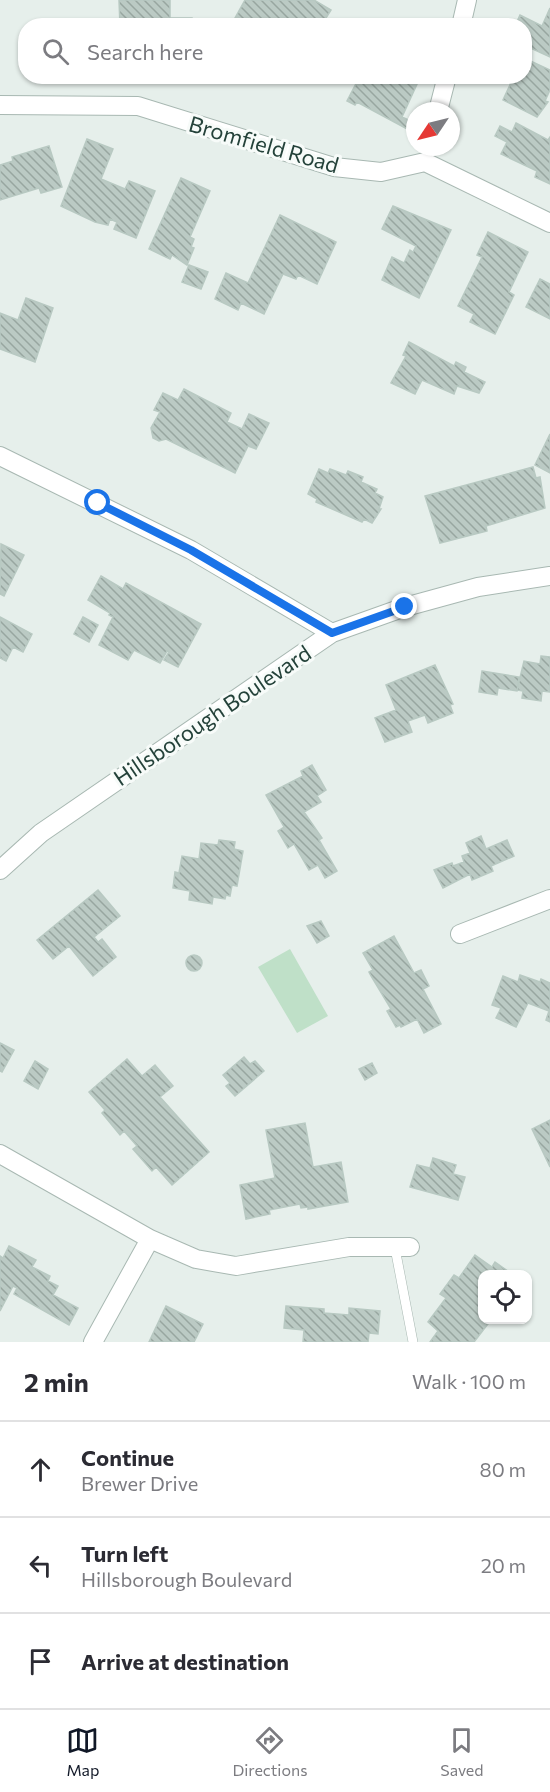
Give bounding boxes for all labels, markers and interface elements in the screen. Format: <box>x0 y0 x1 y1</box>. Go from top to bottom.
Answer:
search box <box>18 18 532 84</box>
icon: search <box>39 35 72 68</box>
text: Search here <box>87 38 203 65</box>
north arrow <box>406 102 460 156</box>
street label: Bromfield Road <box>186 110 342 178</box>
route start <box>84 489 110 515</box>
route end <box>391 593 417 619</box>
street label: Hillsborough Boulevard <box>108 639 316 791</box>
map controls <box>478 1270 532 1324</box>
button: locate <box>478 1270 532 1324</box>
text: 2 min <box>24 1366 89 1397</box>
text: Walk · 100 m <box>412 1369 526 1393</box>
text: Continue <box>81 1444 174 1471</box>
icon: ahead <box>24 1453 57 1486</box>
text: 80 m <box>480 1457 526 1481</box>
text: Brewer Drive <box>81 1471 198 1495</box>
text: Turn left <box>81 1540 168 1567</box>
icon: left <box>24 1549 57 1582</box>
text: 20 m <box>481 1553 526 1577</box>
text: Hillsborough Boulevard <box>81 1567 292 1591</box>
icon: arrive <box>24 1645 57 1678</box>
text: Arrive at destination <box>81 1648 289 1675</box>
tab: Map <box>66 1724 99 1779</box>
tab: Directions <box>232 1724 307 1779</box>
tab: Saved <box>440 1724 484 1779</box>

